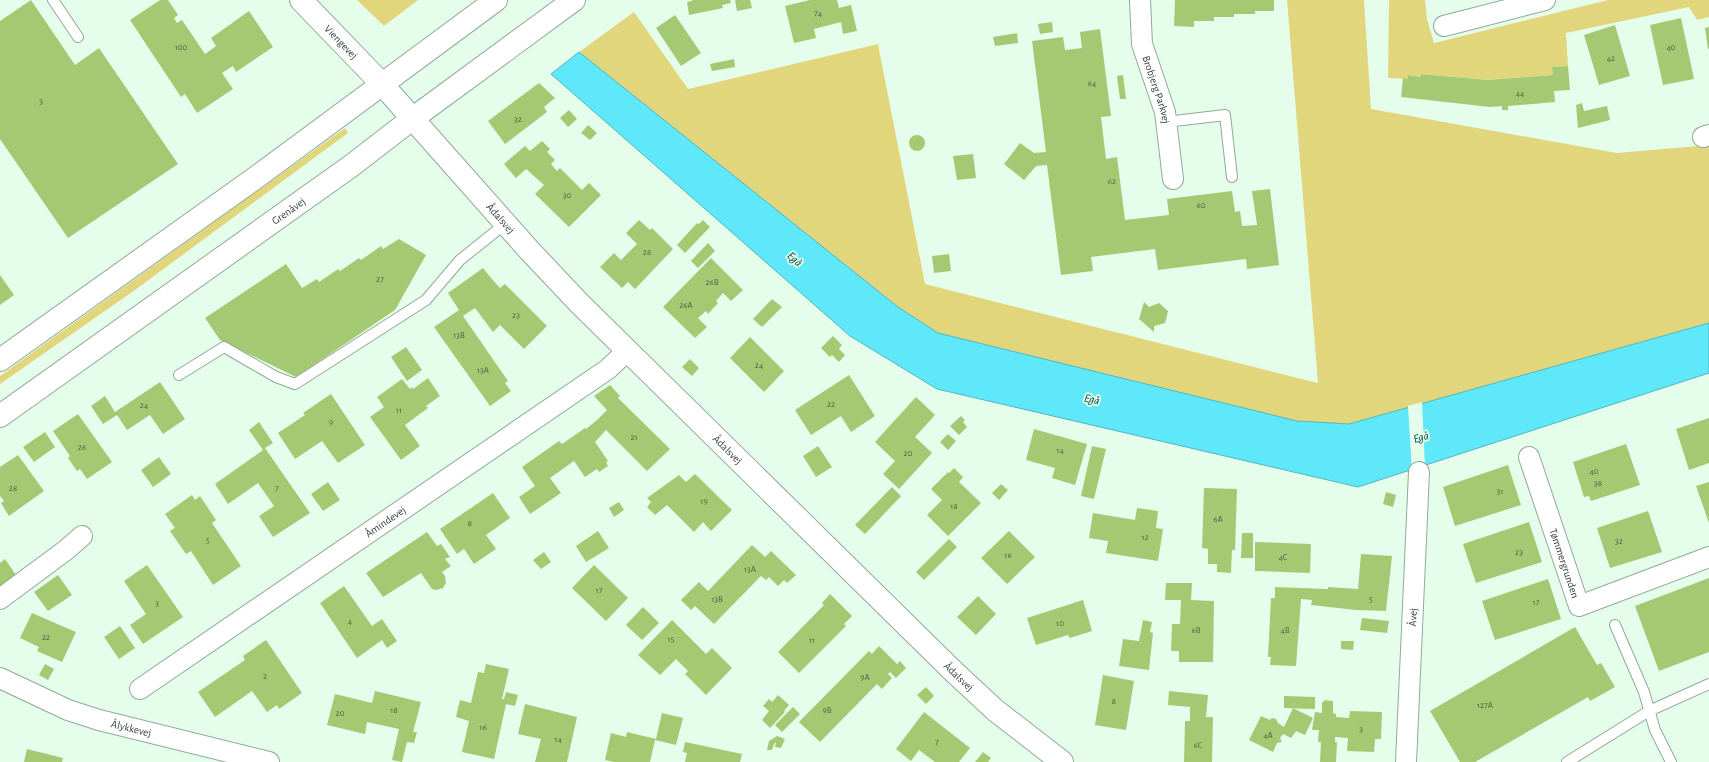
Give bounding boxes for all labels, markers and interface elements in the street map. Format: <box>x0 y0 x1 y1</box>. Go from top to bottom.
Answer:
house number: 74 <box>814 9 823 18</box>
street label: Viengevej <box>323 23 360 61</box>
house number: 100 <box>175 43 188 52</box>
house number: 40 <box>1666 43 1676 52</box>
street label: Brobjerg Parkvej <box>1141 54 1172 124</box>
house number: 42 <box>1607 54 1615 63</box>
house number: 64 <box>1088 79 1097 88</box>
house number: 44 <box>1516 89 1525 98</box>
house number: 3 <box>39 97 43 106</box>
house number: 32 <box>514 115 522 124</box>
house number: 62 <box>1108 177 1116 186</box>
house number: 30 <box>563 191 571 200</box>
street label: Grenåvej <box>270 195 307 226</box>
street label: Ådalsvej <box>485 200 517 235</box>
house number: 60 <box>1197 201 1206 210</box>
house number: 28 <box>643 248 651 257</box>
water label: Egå <box>785 249 805 269</box>
house number: 27 <box>376 275 384 284</box>
house number: 26B <box>705 278 719 287</box>
house number: 26A <box>679 301 693 310</box>
house number: 23 <box>512 311 520 320</box>
house number: 13B <box>453 331 465 340</box>
house number: 24 <box>755 361 764 370</box>
house number: 13A <box>477 366 489 375</box>
water label: Egå <box>1083 391 1101 407</box>
house number: 22 <box>827 400 835 409</box>
house number: 24 <box>140 401 149 410</box>
house number: 11 <box>396 406 402 415</box>
house number: 9 <box>329 418 333 427</box>
water label: Egå <box>1412 429 1430 445</box>
street label: Ådalsvej <box>711 432 745 466</box>
house number: 21 <box>630 433 638 442</box>
house number: 26 <box>78 443 86 452</box>
house number: 14 <box>1056 446 1064 455</box>
house number: 20 <box>904 449 913 458</box>
house number: 40 <box>1589 467 1599 476</box>
house number: 38 <box>1594 479 1602 488</box>
house number: 28 <box>9 484 17 493</box>
house number: 7 <box>275 484 279 493</box>
house number: 31 <box>1497 487 1503 496</box>
house number: 19 <box>700 497 708 506</box>
house number: 18 <box>950 502 958 511</box>
street label: Åmindevej <box>362 504 408 539</box>
house number: 6A <box>1213 515 1223 524</box>
house number: 8 <box>468 519 472 528</box>
street label: Tømmergrunden <box>1548 527 1581 599</box>
house number: 12 <box>1141 533 1149 542</box>
house number: 5 <box>206 536 210 545</box>
house number: 32 <box>1615 537 1623 546</box>
house number: 23 <box>1515 548 1523 557</box>
house number: 16 <box>1004 551 1012 560</box>
house number: 4C <box>1278 553 1288 562</box>
house number: 13A <box>744 565 756 574</box>
house number: 17 <box>596 586 603 595</box>
house number: 13B <box>711 595 723 604</box>
house number: 5 <box>1369 595 1373 604</box>
house number: 17 <box>1533 598 1540 607</box>
house number: 3 <box>155 599 159 608</box>
street label: Åvej <box>1406 608 1418 627</box>
house number: 4 <box>348 617 353 626</box>
house number: 10 <box>1056 619 1064 628</box>
house number: 6B <box>1191 626 1201 635</box>
house number: 4B <box>1280 626 1290 635</box>
house number: 22 <box>42 633 50 642</box>
house number: 15 <box>668 635 675 644</box>
house number: 11 <box>809 636 815 645</box>
street label: Ådalsvej <box>942 659 976 693</box>
house number: 2 <box>263 672 267 681</box>
house number: 9A <box>860 673 870 682</box>
house number: 8 <box>1112 697 1116 706</box>
house number: 127A <box>1477 701 1493 710</box>
house number: 18 <box>390 706 398 715</box>
house number: 9B <box>822 706 832 715</box>
house number: 20 <box>336 709 345 718</box>
street label: Ålykkevej <box>110 717 153 738</box>
house number: 16 <box>479 723 487 732</box>
house number: 3 <box>1359 725 1363 734</box>
house number: 4A <box>1263 731 1273 740</box>
house number: 14 <box>554 735 562 744</box>
house number: 7 <box>935 738 939 747</box>
house number: 6C <box>1194 741 1203 750</box>

